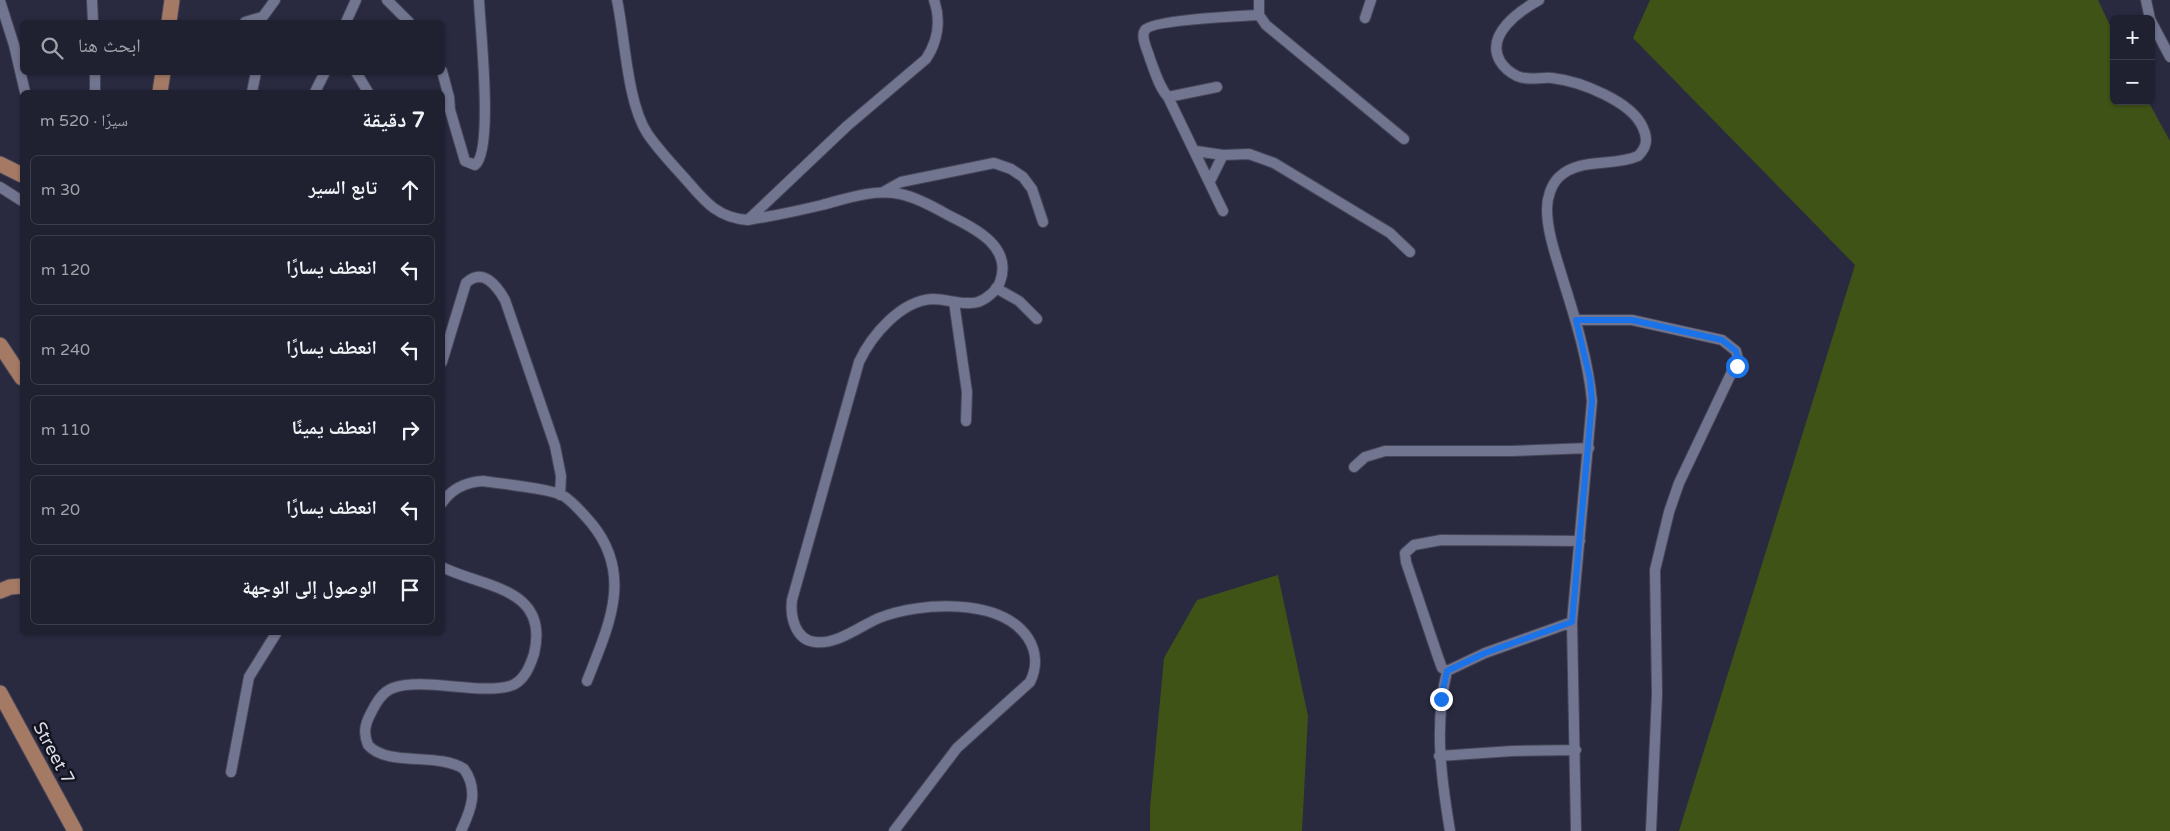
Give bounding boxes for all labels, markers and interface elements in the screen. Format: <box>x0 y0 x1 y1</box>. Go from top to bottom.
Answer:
map controls <box>2110 15 2155 105</box>
button: + <box>2110 15 2155 60</box>
search box <box>20 20 445 75</box>
icon: search <box>38 34 66 62</box>
text: ابحث هنا <box>78 35 141 57</box>
button: − <box>2110 60 2155 105</box>
text: 7 دقيقة <box>362 108 425 133</box>
text: سيرًا · 520 m <box>40 111 128 131</box>
icon: ahead <box>396 176 424 204</box>
text: تابع السير <box>309 177 377 199</box>
text: 30 m <box>41 180 80 200</box>
icon: left <box>396 256 424 284</box>
text: انعطف يسارًا <box>286 257 377 279</box>
text: 120 m <box>41 260 90 280</box>
icon: left <box>396 336 424 364</box>
text: انعطف يسارًا <box>286 337 377 359</box>
text: 240 m <box>41 340 90 360</box>
route start <box>1726 355 1749 378</box>
icon: right <box>396 416 424 444</box>
text: انعطف يمينًا <box>291 417 377 439</box>
text: 110 m <box>41 420 90 440</box>
icon: left <box>396 496 424 524</box>
text: انعطف يسارًا <box>286 497 377 519</box>
text: 20 m <box>41 500 80 520</box>
icon: arrive <box>396 576 424 604</box>
text: الوصول إلى الوجهة <box>242 577 377 599</box>
route end <box>1430 688 1453 711</box>
street label: Street 7 <box>28 718 80 788</box>

